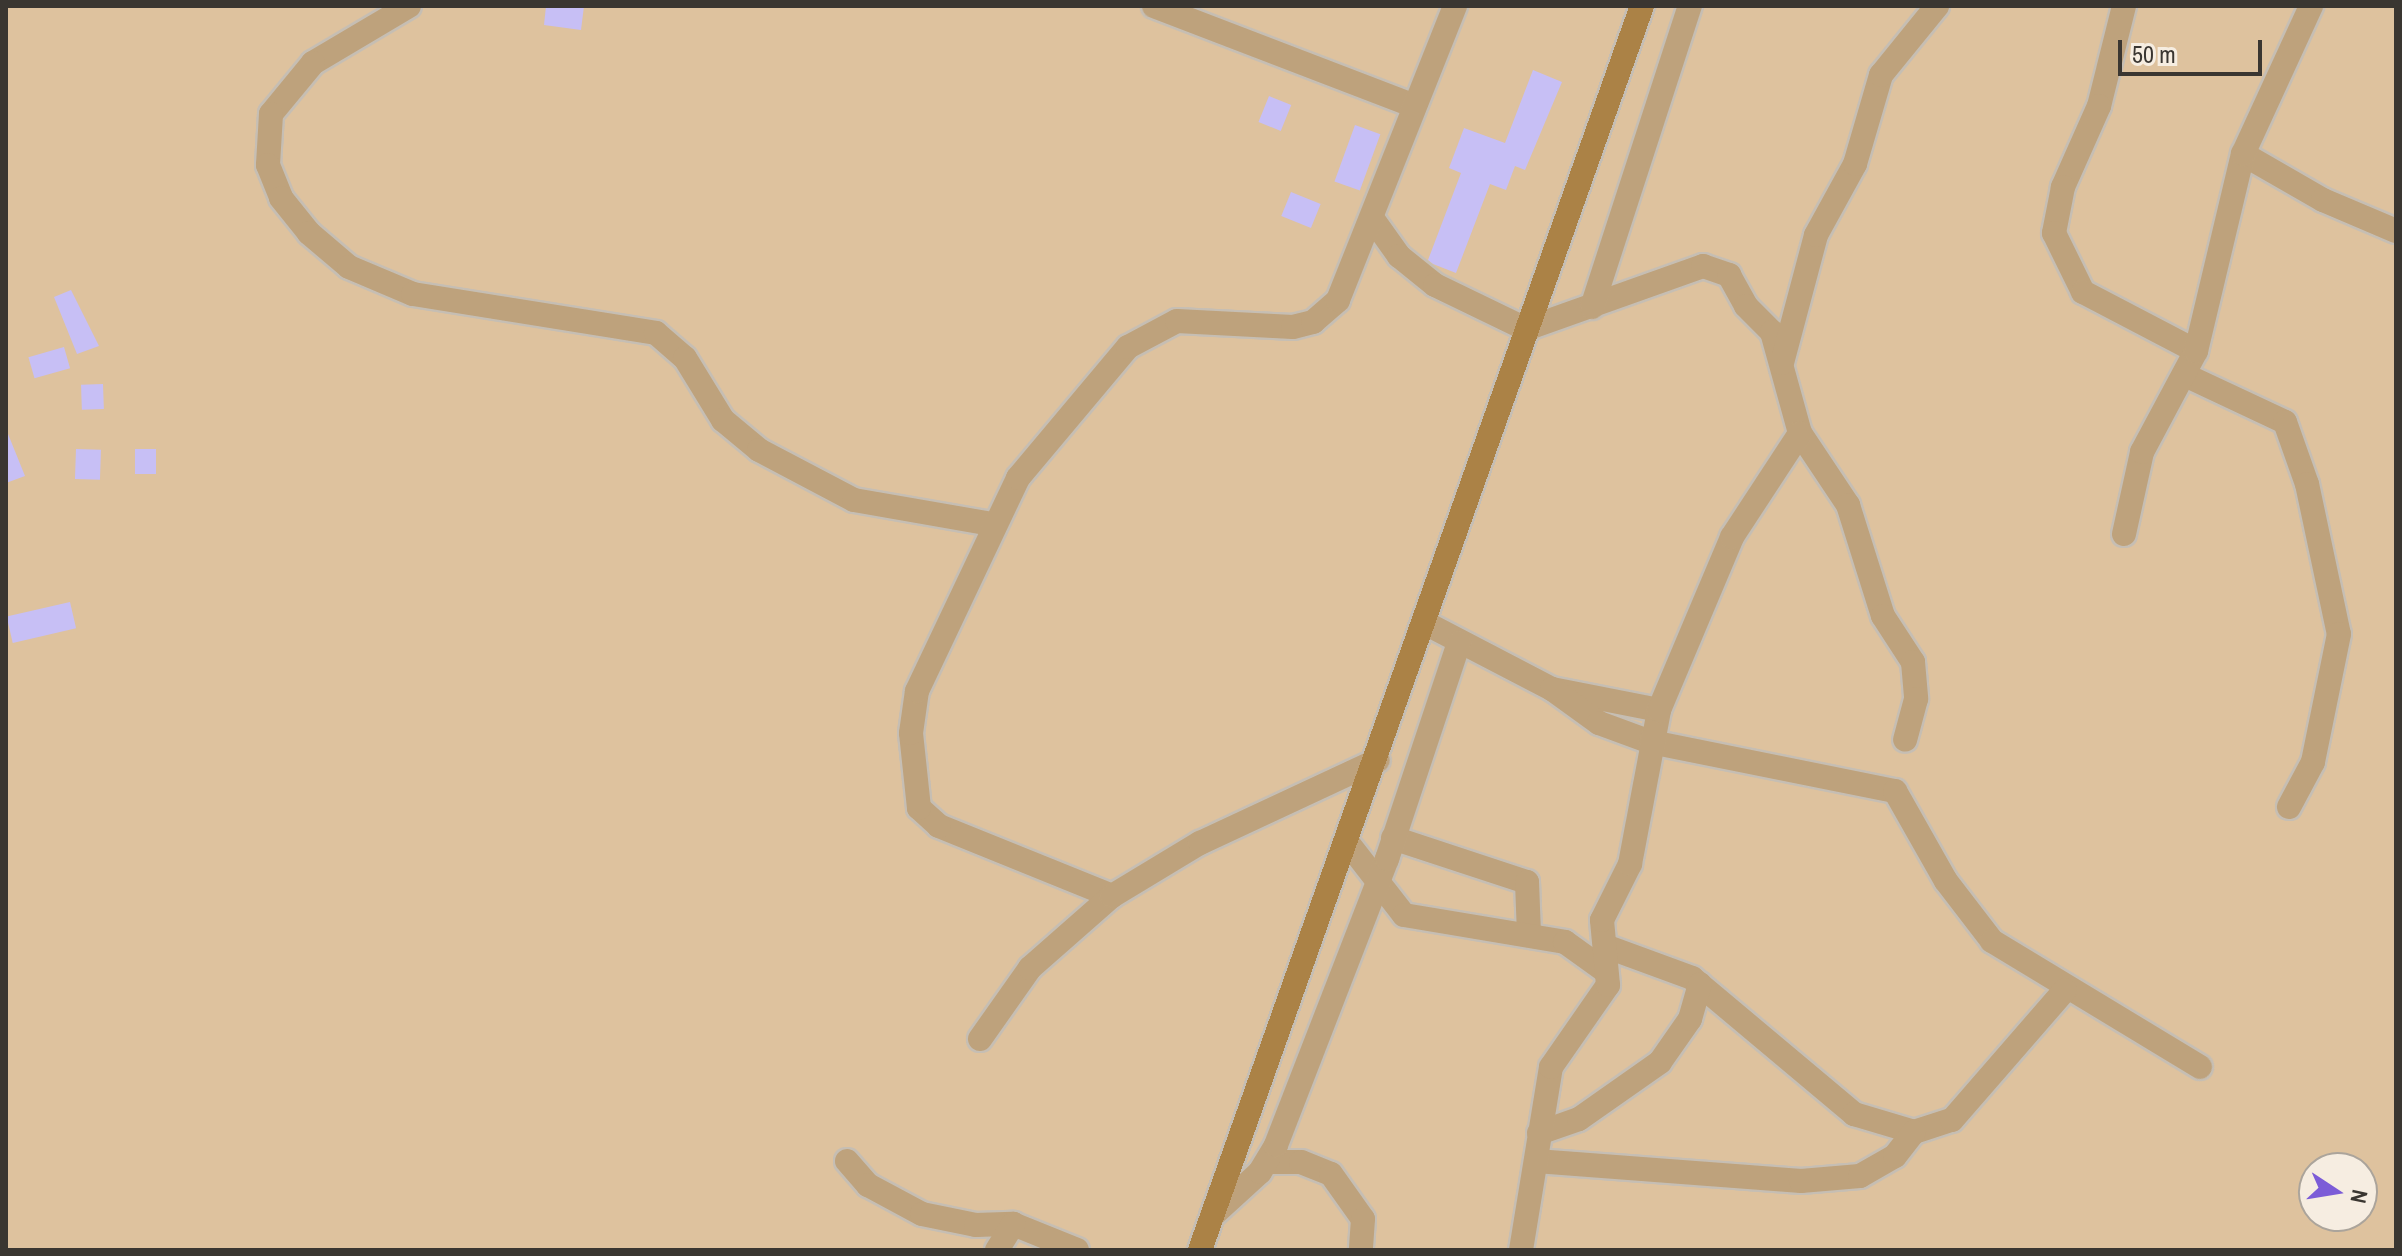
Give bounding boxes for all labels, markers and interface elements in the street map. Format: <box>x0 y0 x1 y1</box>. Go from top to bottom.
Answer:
scale bar <box>2122 24 2266 74</box>
text: 50 m <box>2132 38 2176 70</box>
north arrow <box>2298 1152 2378 1232</box>
text: N <box>2343 1187 2376 1206</box>

